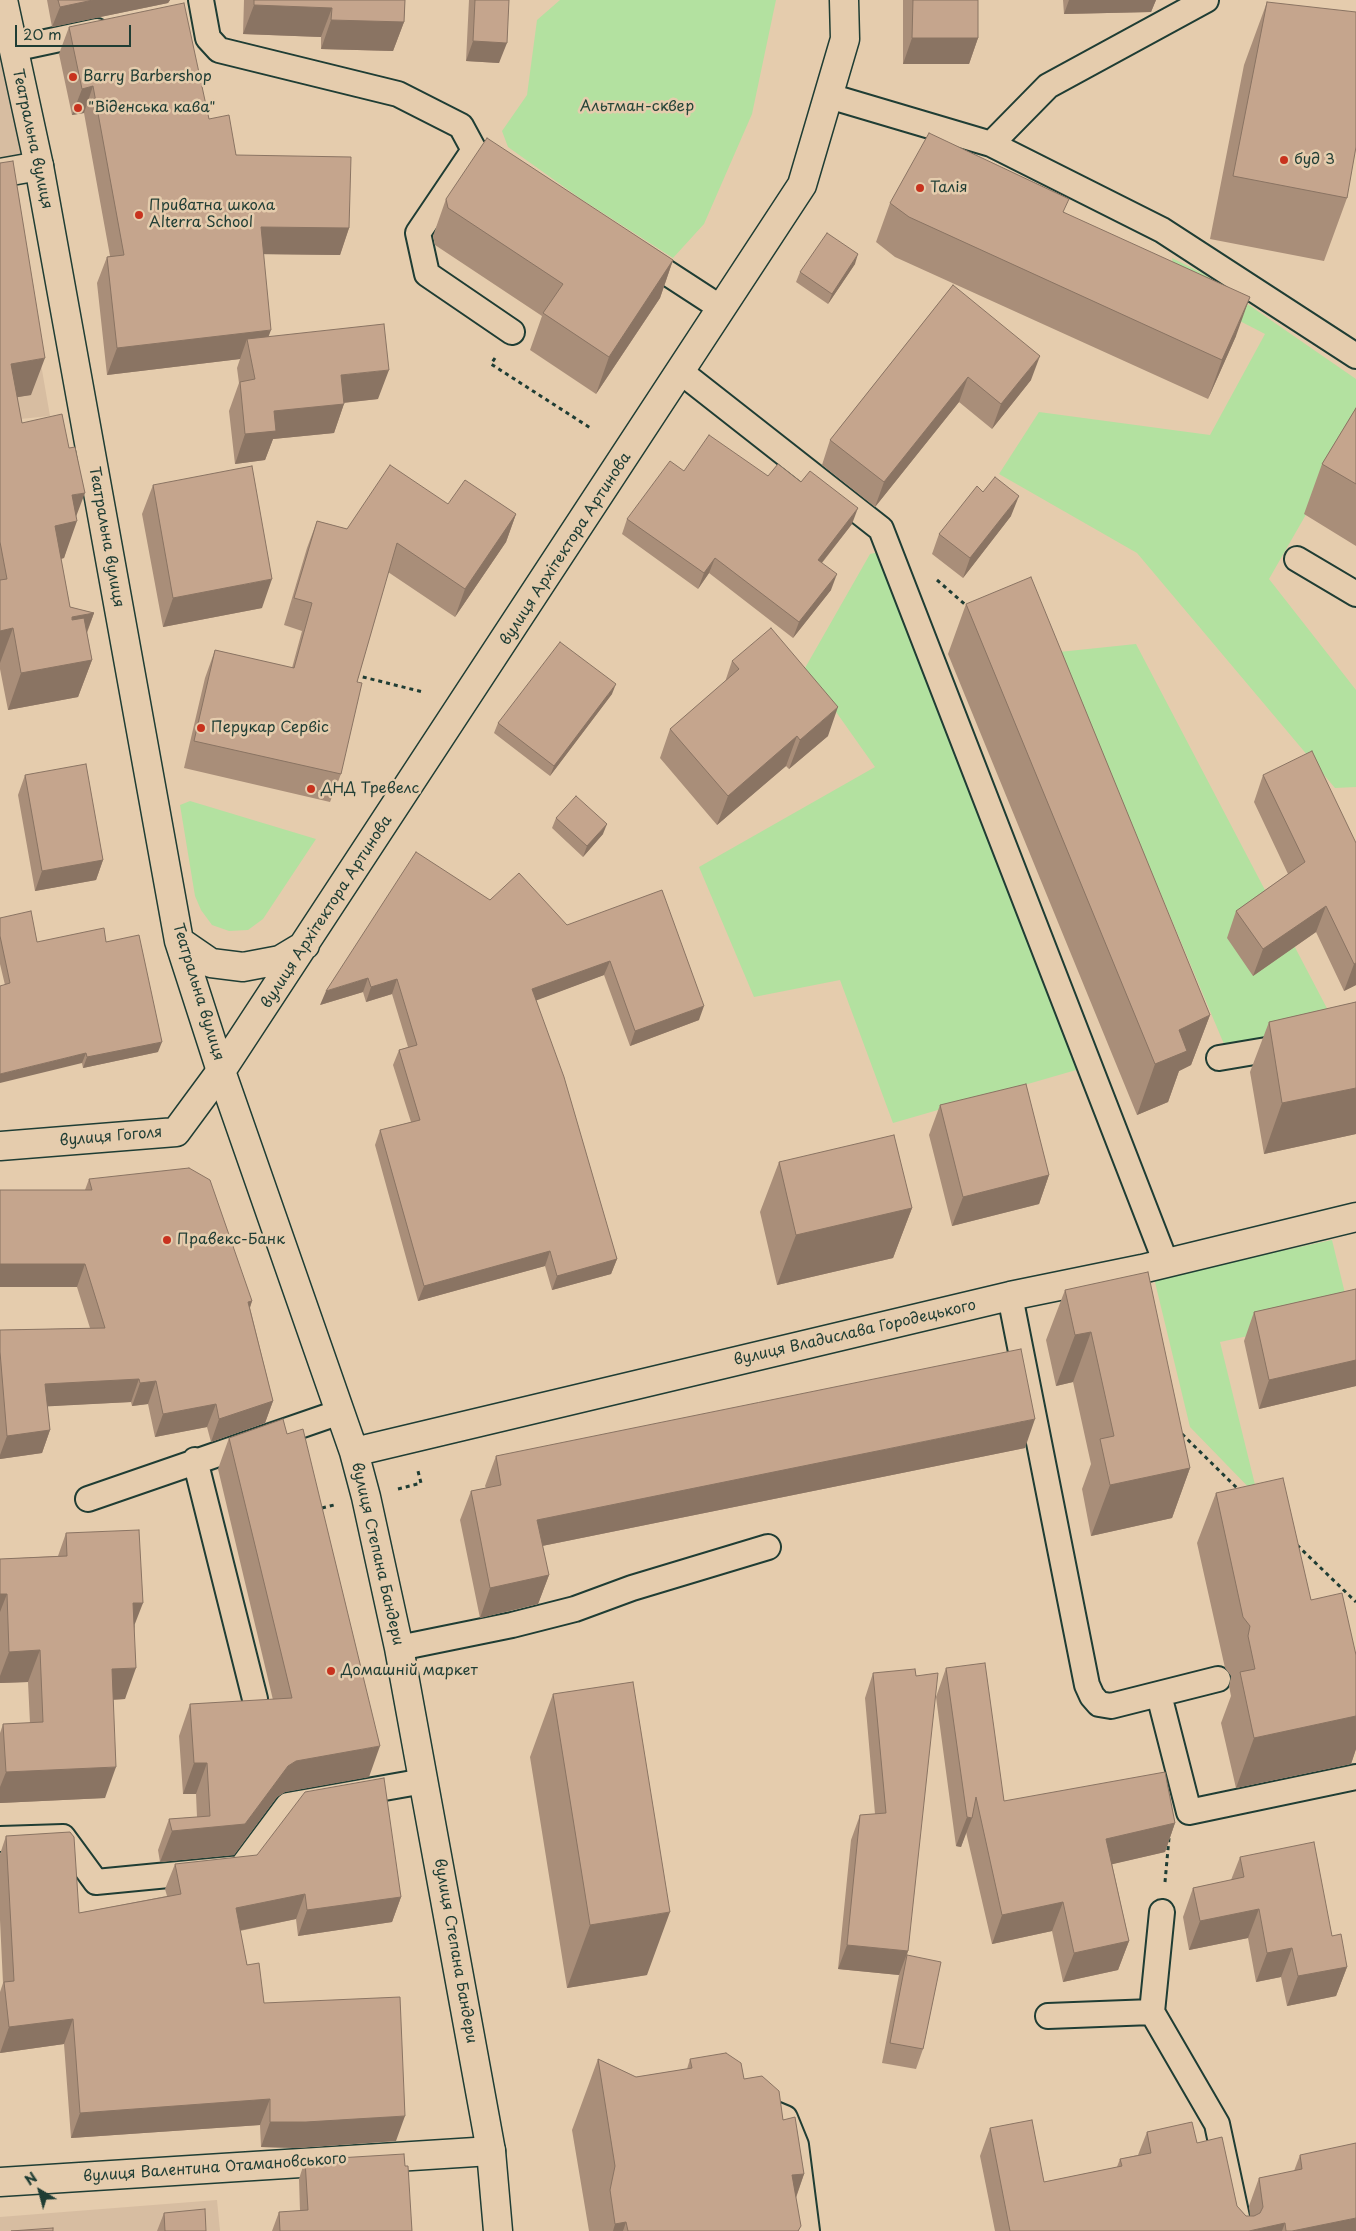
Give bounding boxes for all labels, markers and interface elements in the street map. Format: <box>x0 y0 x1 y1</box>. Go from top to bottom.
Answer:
scale bar <box>18 15 134 47</box>
text: 20 m <box>23 22 62 45</box>
street label: Театральна вулиця <box>8 67 56 211</box>
place label: Barry Barbershop <box>83 68 212 86</box>
marker: Barry Barbershop <box>67 71 79 83</box>
park label: Альтман-сквер <box>580 98 694 116</box>
place label: "Віденська кава" <box>88 99 215 117</box>
marker: "Віденська кава" <box>72 102 84 114</box>
place label: буд 3 <box>1294 151 1335 169</box>
marker: буд 3 <box>1278 154 1290 166</box>
place label: Талія <box>930 179 968 197</box>
marker: Талія <box>914 182 926 194</box>
place label: Приватна школа Alterra School <box>149 197 275 232</box>
marker: Приватна школа Alterra School <box>133 209 145 221</box>
street label: вулиця Архітектора Артинова <box>497 449 635 649</box>
street label: Театральна вулиця <box>85 465 127 609</box>
place label: Перукар Сервіс <box>211 719 329 737</box>
marker: Перукар Сервіс <box>195 722 207 734</box>
place label: ДНД Тревелс <box>321 780 419 798</box>
marker: ДНД Тревелс <box>305 783 317 795</box>
street label: вулиця Архітектора Артинова <box>258 812 396 1012</box>
street label: Театральна вулиця <box>169 921 227 1063</box>
street label: вулиця Гоголя <box>59 1124 163 1150</box>
place label: Правекс-Банк <box>177 1231 285 1249</box>
marker: Правекс-Банк <box>161 1234 173 1246</box>
street label: вулиця Владислава Городецького <box>732 1296 978 1370</box>
street label: вулиця Степана Бандери <box>347 1461 407 1647</box>
place label: Домашній маркет <box>341 1662 478 1680</box>
marker: Домашній маркет <box>325 1665 337 1677</box>
street label: вулиця Степана Бандери <box>430 1857 480 2045</box>
street label: вулиця Валентина Отамановського <box>83 2150 347 2186</box>
north arrow <box>15 2166 65 2216</box>
text: N <box>20 2167 41 2190</box>

